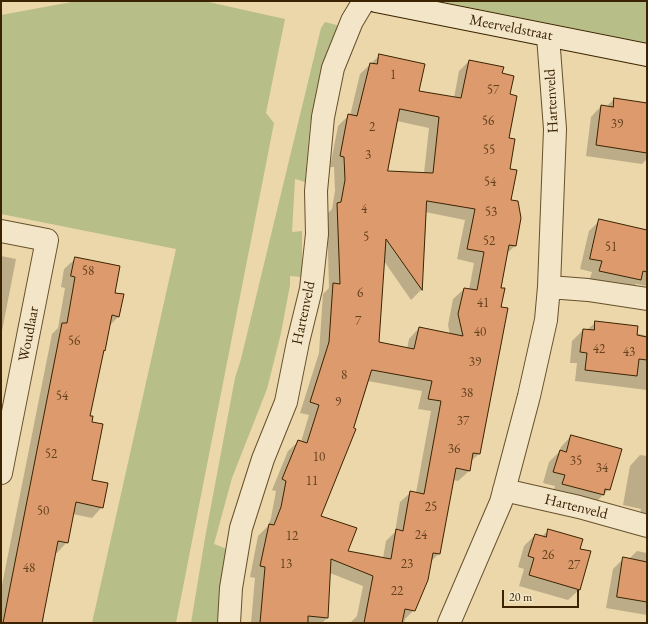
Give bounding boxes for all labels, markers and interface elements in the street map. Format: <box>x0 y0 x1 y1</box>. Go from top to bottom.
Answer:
street label: Meerveldstraat <box>468 11 554 45</box>
house number: 1 <box>390 67 396 83</box>
street label: Hartenveld <box>541 68 563 134</box>
house number: 57 <box>487 82 499 98</box>
house number: 56 <box>482 113 494 129</box>
house number: 39 <box>611 116 623 132</box>
house number: 2 <box>369 119 375 135</box>
house number: 55 <box>483 142 495 158</box>
house number: 3 <box>365 147 371 163</box>
house number: 54 <box>484 174 496 190</box>
house number: 4 <box>361 201 367 217</box>
house number: 53 <box>485 204 497 220</box>
house number: 5 <box>363 229 369 245</box>
house number: 52 <box>483 233 495 249</box>
house number: 51 <box>605 239 617 255</box>
house number: 58 <box>82 263 94 279</box>
street label: Hartenveld <box>288 280 320 346</box>
house number: 6 <box>357 285 363 301</box>
house number: 41 <box>477 295 489 311</box>
street label: Woudlaar <box>15 305 43 363</box>
house number: 7 <box>355 313 361 329</box>
house number: 40 <box>474 324 486 340</box>
house number: 56 <box>68 333 80 349</box>
house number: 42 <box>593 341 605 357</box>
house number: 43 <box>623 344 635 360</box>
house number: 39 <box>469 354 481 370</box>
house number: 8 <box>341 367 347 383</box>
house number: 38 <box>461 385 473 401</box>
house number: 54 <box>56 388 68 404</box>
house number: 9 <box>335 394 341 410</box>
house number: 37 <box>457 413 469 429</box>
house number: 36 <box>448 441 460 457</box>
house number: 52 <box>45 446 57 462</box>
house number: 10 <box>313 449 325 465</box>
house number: 35 <box>570 453 582 469</box>
house number: 34 <box>596 460 608 476</box>
house number: 11 <box>306 473 318 489</box>
street label: Hartenveld <box>543 490 609 524</box>
house number: 25 <box>425 499 437 515</box>
house number: 50 <box>37 503 49 519</box>
house number: 24 <box>415 527 427 543</box>
house number: 12 <box>286 528 298 544</box>
house number: 26 <box>542 547 554 563</box>
house number: 13 <box>280 556 292 572</box>
house number: 23 <box>401 556 413 572</box>
house number: 27 <box>568 557 580 573</box>
house number: 48 <box>23 560 35 576</box>
scale bar <box>504 582 581 608</box>
house number: 22 <box>391 583 403 599</box>
text: 20 m <box>509 589 532 605</box>

